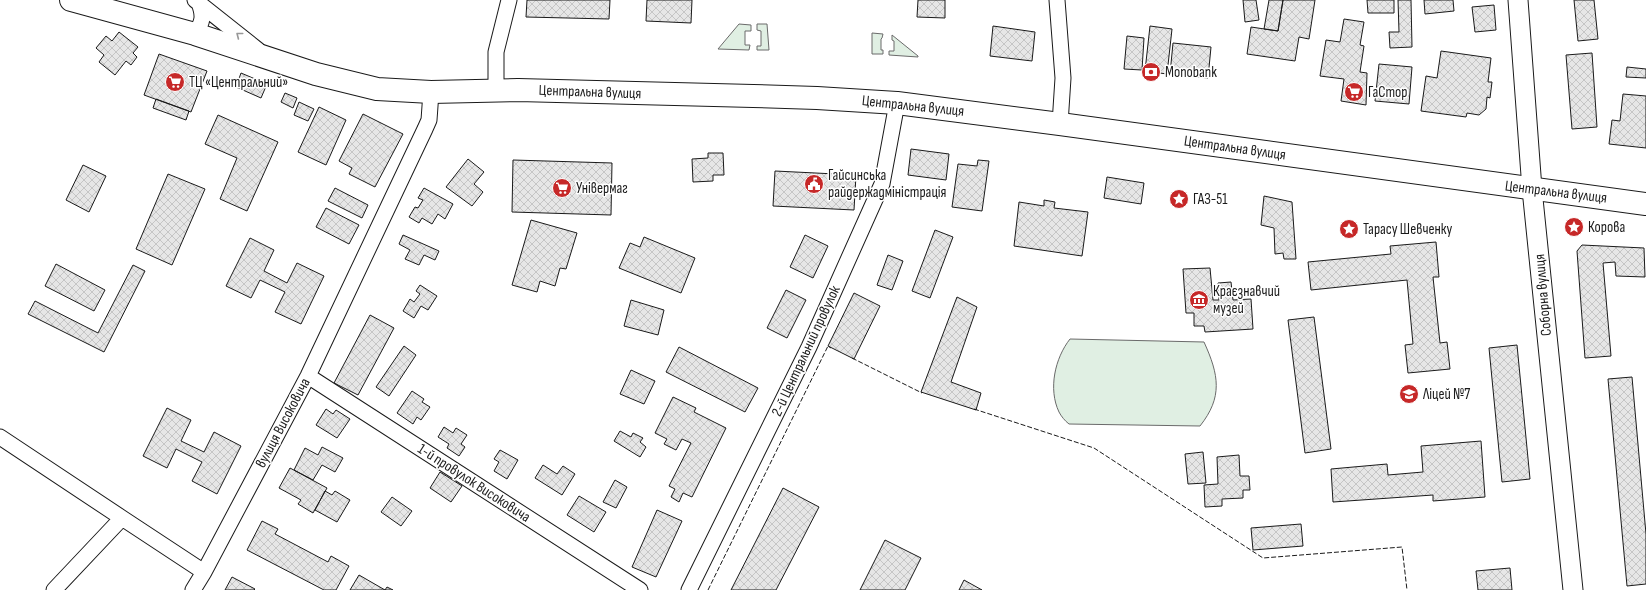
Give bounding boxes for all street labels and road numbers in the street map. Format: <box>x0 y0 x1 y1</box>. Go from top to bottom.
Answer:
street label: Центральна вулиця <box>538 81 642 103</box>
street label: Центральна вулиця <box>861 91 965 121</box>
street label: Центральна вулиця <box>1183 131 1287 165</box>
street label: Центральна вулиця <box>1504 176 1608 208</box>
street label: Соборна вулиця <box>1530 253 1556 337</box>
street label: 2-й Центральний провулок <box>767 282 845 419</box>
street label: вулиця Високовича <box>251 375 315 471</box>
street label: 1-й провулок Високовича <box>414 439 534 527</box>

